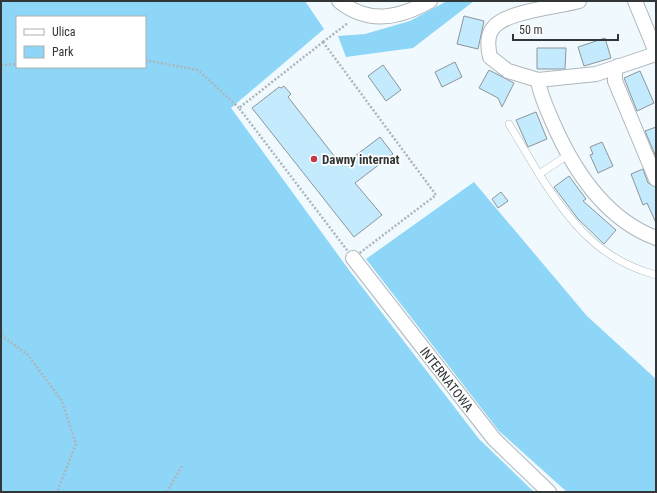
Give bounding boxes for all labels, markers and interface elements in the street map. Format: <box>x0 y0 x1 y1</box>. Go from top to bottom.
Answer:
legend <box>16 16 146 68</box>
scale bar <box>513 16 618 42</box>
text: 50 m <box>519 23 543 37</box>
text: Ulica <box>52 25 76 39</box>
text: Park <box>52 45 74 59</box>
place label: Dawny internat <box>322 152 400 167</box>
marker: Dawny internat <box>309 154 319 164</box>
street label: INTERNATOWA <box>417 344 477 415</box>

